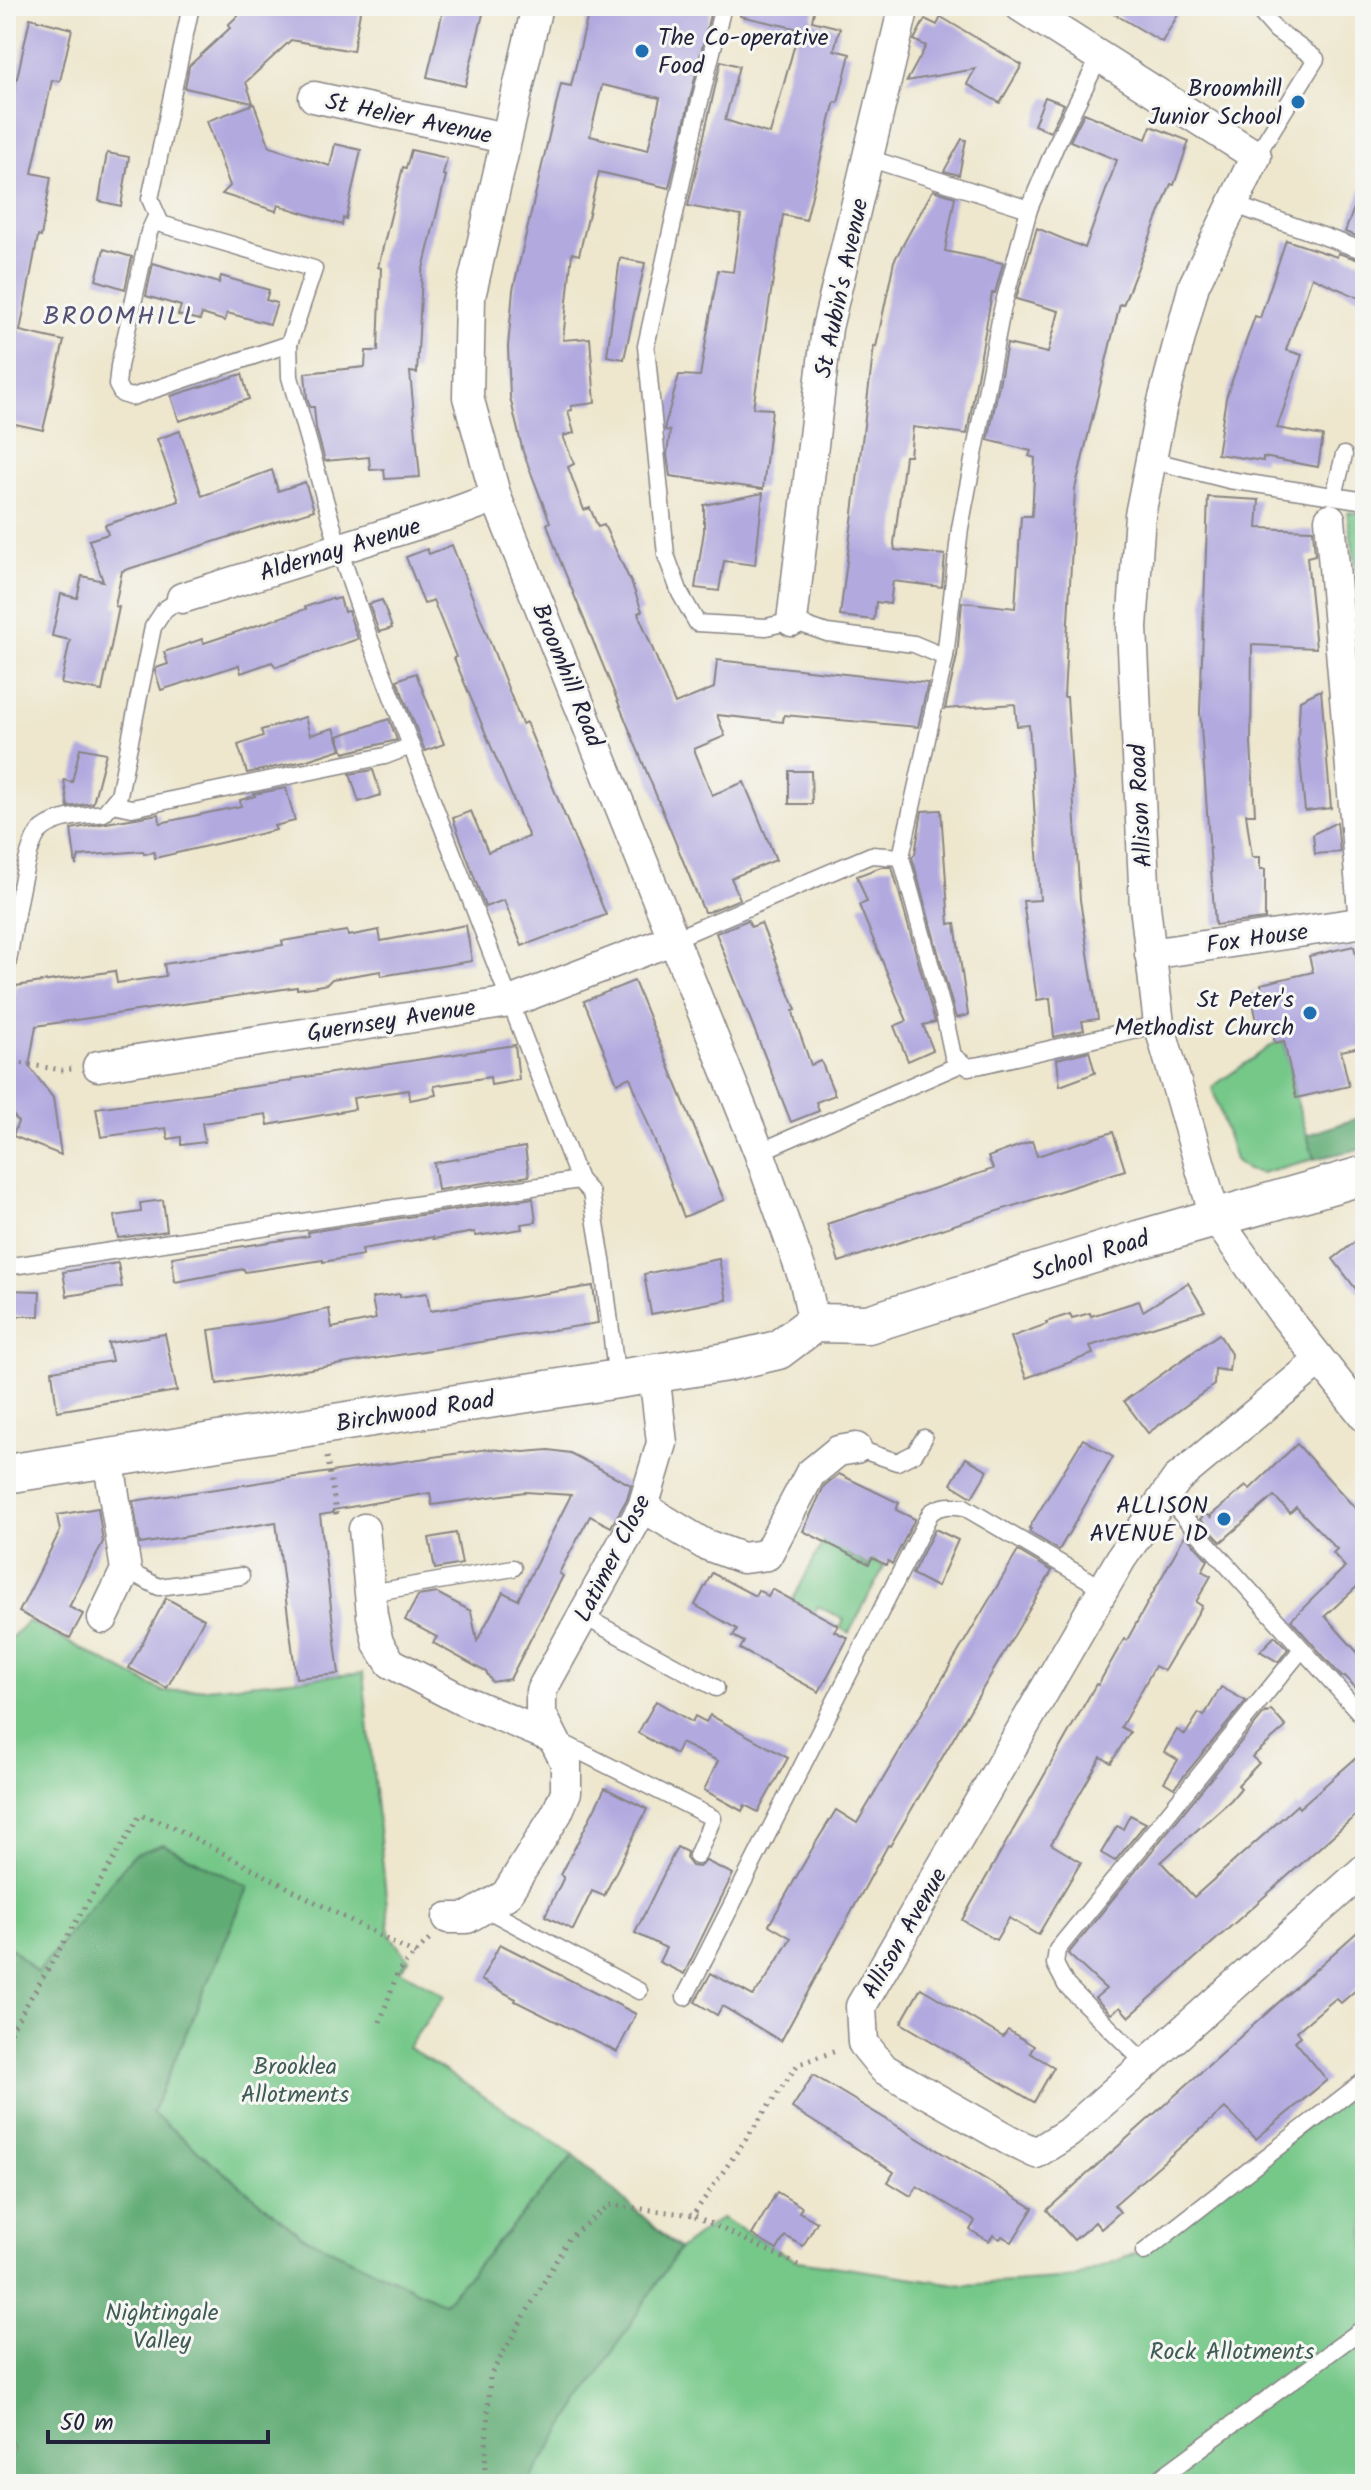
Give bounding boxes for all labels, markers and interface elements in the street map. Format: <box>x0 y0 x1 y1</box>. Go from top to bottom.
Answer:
place label: The Co-operative Food <box>658 19 829 86</box>
marker: The Co-operative Food <box>633 42 651 60</box>
place label: Broomhill Junior School <box>1148 70 1282 137</box>
street label: St Helier Avenue <box>322 83 496 156</box>
marker: Broomhill Junior School <box>1289 93 1307 111</box>
street label: St Aubin's Avenue <box>804 195 881 382</box>
district label: BROOMHILL <box>43 296 199 338</box>
street label: Aldernay Avenue <box>255 507 426 593</box>
street label: Broomhill Road <box>520 598 614 754</box>
street label: Allison Road <box>1119 742 1164 869</box>
street label: Fox House <box>1204 913 1311 966</box>
place label: St Peter's Methodist Church <box>1114 981 1294 1048</box>
street label: Guernsey Avenue <box>304 989 479 1054</box>
marker: St Peter's Methodist Church <box>1301 1004 1319 1022</box>
street label: School Road <box>1027 1220 1155 1293</box>
street label: Birchwood Road <box>333 1381 498 1444</box>
place label: ALLISON AVENUE ID <box>1089 1487 1208 1554</box>
street label: Latimer Close <box>564 1488 662 1629</box>
marker: ALLISON AVENUE ID <box>1215 1510 1233 1528</box>
street label: Allison Avenue <box>852 1861 959 2007</box>
park label: Brooklea Allotments <box>241 2048 349 2115</box>
park label: Nightingale Valley <box>105 2294 219 2361</box>
park label: Rock Allotments <box>1149 2333 1315 2372</box>
scale bar <box>48 2394 268 2444</box>
text: 50 m <box>60 2404 114 2443</box>

